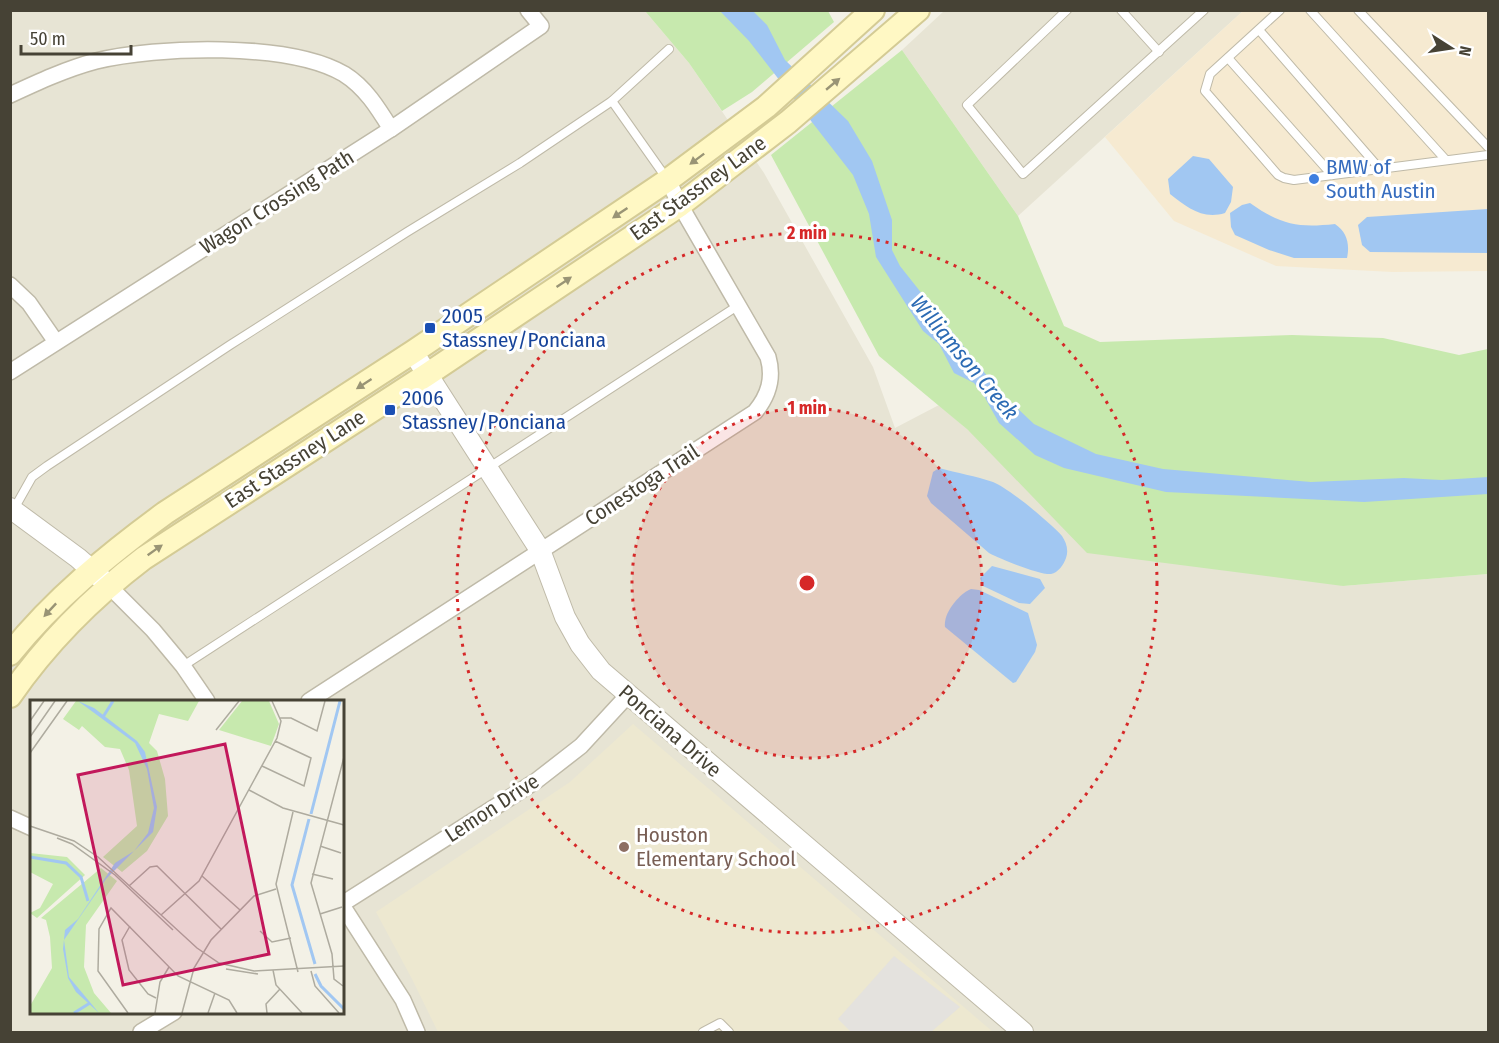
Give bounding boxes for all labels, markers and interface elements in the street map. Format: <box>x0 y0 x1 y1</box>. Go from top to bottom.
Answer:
scale bar <box>21 18 130 56</box>
north arrow <box>1421 18 1481 78</box>
text: 50 m <box>30 28 66 50</box>
text: N <box>1455 44 1475 58</box>
one-way arrow <box>825 78 840 91</box>
street label: East Stassney Lane <box>625 130 771 246</box>
street label: Wagon Crossing Path <box>195 144 359 260</box>
one-way arrow <box>689 152 705 165</box>
place label: BMW of South Austin <box>1326 154 1436 204</box>
marker: BMW of South Austin <box>1307 172 1321 186</box>
one-way arrow <box>612 207 628 219</box>
text: 2 min <box>786 222 827 244</box>
one-way arrow <box>556 276 572 288</box>
water label: Williamson Creek <box>905 290 1025 425</box>
place label: 2005 Stassney/Ponciana <box>442 303 606 353</box>
marker: 2005 Stassney/Ponciana <box>423 321 437 335</box>
one-way arrow <box>356 379 372 390</box>
place label: 2006 Stassney/Ponciana <box>402 385 566 435</box>
text: 1 min <box>787 397 827 419</box>
marker: 2006 Stassney/Ponciana <box>383 403 397 417</box>
street label: East Stassney Lane <box>220 404 370 514</box>
street label: Conestoga Trail <box>580 438 704 532</box>
one-way arrow <box>147 544 163 556</box>
centre of rings <box>797 573 817 593</box>
one-way arrow <box>43 603 57 618</box>
street label: Ponciana Drive <box>613 679 727 783</box>
inset map <box>30 700 344 1013</box>
street label: Lemon Drive <box>440 768 544 848</box>
place label: Houston Elementary School <box>636 822 796 872</box>
marker: Houston Elementary School <box>617 840 631 854</box>

